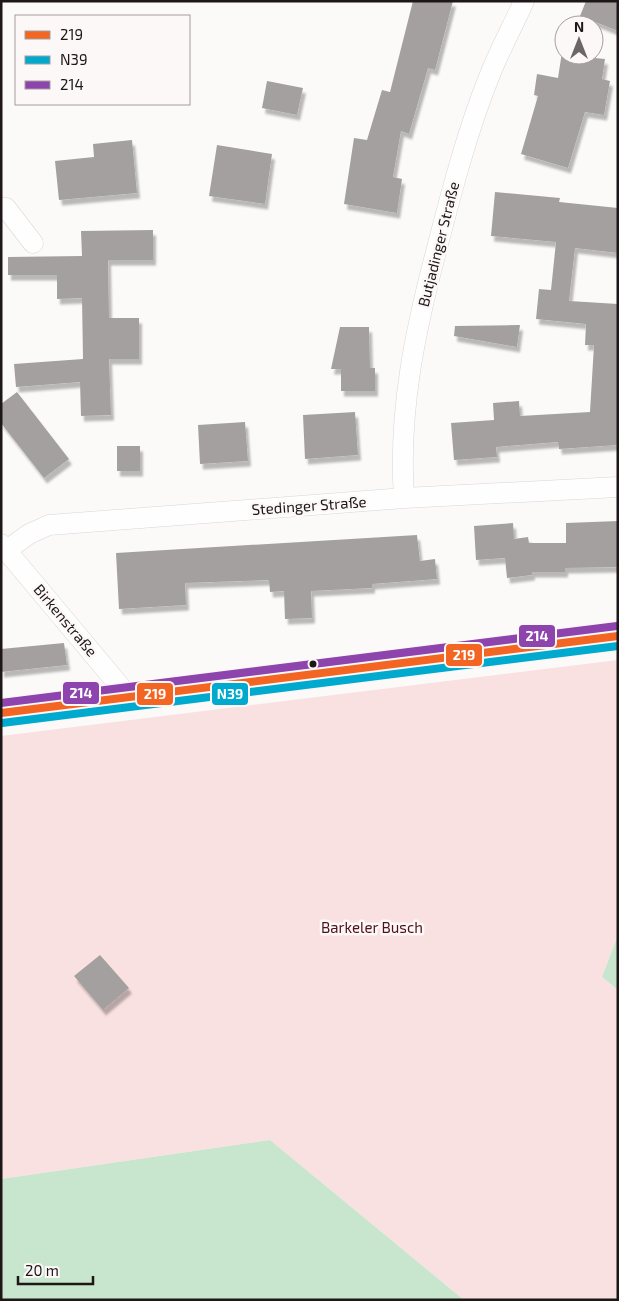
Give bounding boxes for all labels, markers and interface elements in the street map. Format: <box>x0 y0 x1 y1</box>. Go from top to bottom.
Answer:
legend <box>15 15 190 105</box>
north arrow <box>554 15 604 65</box>
text: N <box>574 18 584 35</box>
text: 219 <box>60 25 83 43</box>
text: N39 <box>60 50 88 68</box>
text: 214 <box>60 75 84 93</box>
street label: Butjadinger Straße <box>414 179 463 309</box>
street label: Stedinger Straße <box>251 492 367 518</box>
street label: Birkenstraße <box>31 580 101 660</box>
line badge: 214 <box>518 624 556 648</box>
text: 214 <box>525 627 549 644</box>
line badge: 219 <box>445 643 483 667</box>
text: 219 <box>453 646 475 663</box>
unlabelled marker <box>308 659 318 669</box>
line badge: 214 <box>62 681 100 705</box>
line badge: 219 <box>136 682 174 706</box>
line badge: N39 <box>211 682 249 706</box>
text: 214 <box>69 684 93 701</box>
text: 219 <box>144 685 166 702</box>
text: N39 <box>217 685 243 702</box>
park label: Barkeler Busch <box>321 918 423 936</box>
scale bar <box>18 1254 92 1286</box>
text: 20 m <box>25 1261 59 1279</box>

